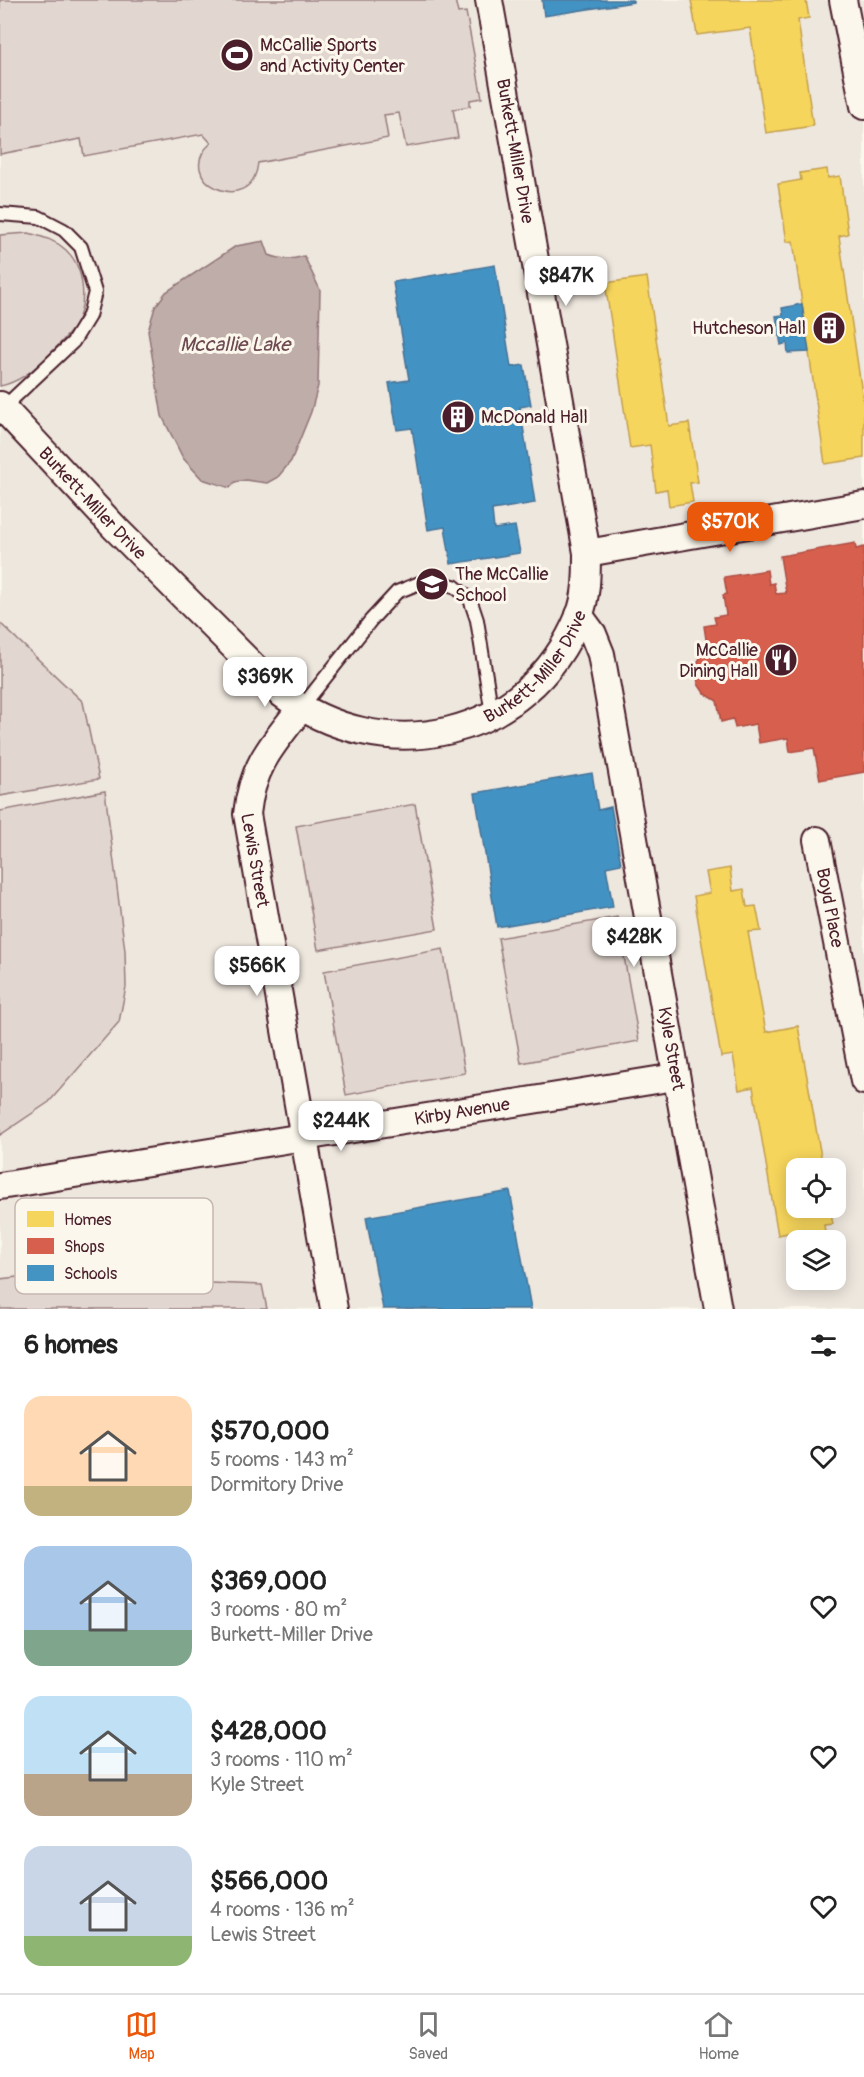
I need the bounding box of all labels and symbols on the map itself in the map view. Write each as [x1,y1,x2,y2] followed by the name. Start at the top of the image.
[260,34,405,78] place label: McCallie Sports and Activity Center
[219,37,255,73] sports icon: McCallie Sports and Activity Center
[491,77,539,225] street label: Burkett-Miller Drive
[524,256,608,307] pin: $847K
[811,310,847,346] building icon: Hutcheson Hall
[692,317,806,340] place label: Hutcheson Hall
[180,332,292,357] water label: Mccallie Lake
[440,399,476,435] building icon: McDonald Hall
[481,406,588,429] place label: McDonald Hall
[34,442,152,565] street label: Burkett-Miller Drive
[688,502,772,553] pin: $570K
[455,563,549,607] place label: The McCallie School
[414,566,450,602] school or university icon: The McCallie School
[480,607,592,728] street label: Burkett-Miller Drive
[679,639,758,683] place label: McCallie Dining Hall
[763,642,799,678] restaurant icon: McCallie Dining Hall
[223,657,307,708] pin: $369K
[236,811,275,910] street label: Lewis Street
[811,866,849,950] street label: Boyd Place
[592,917,676,968] pin: $428K
[215,946,299,997] pin: $566K
[653,1005,690,1093] street label: Kyle Street
[413,1092,512,1130] street label: Kirby Avenue
[299,1101,383,1152] pin: $244K
[15,1198,213,1294] legend
[64,1210,112,1230] text: Homes
[64,1237,104,1257] text: Shops
[64,1264,117,1284] text: Schools

